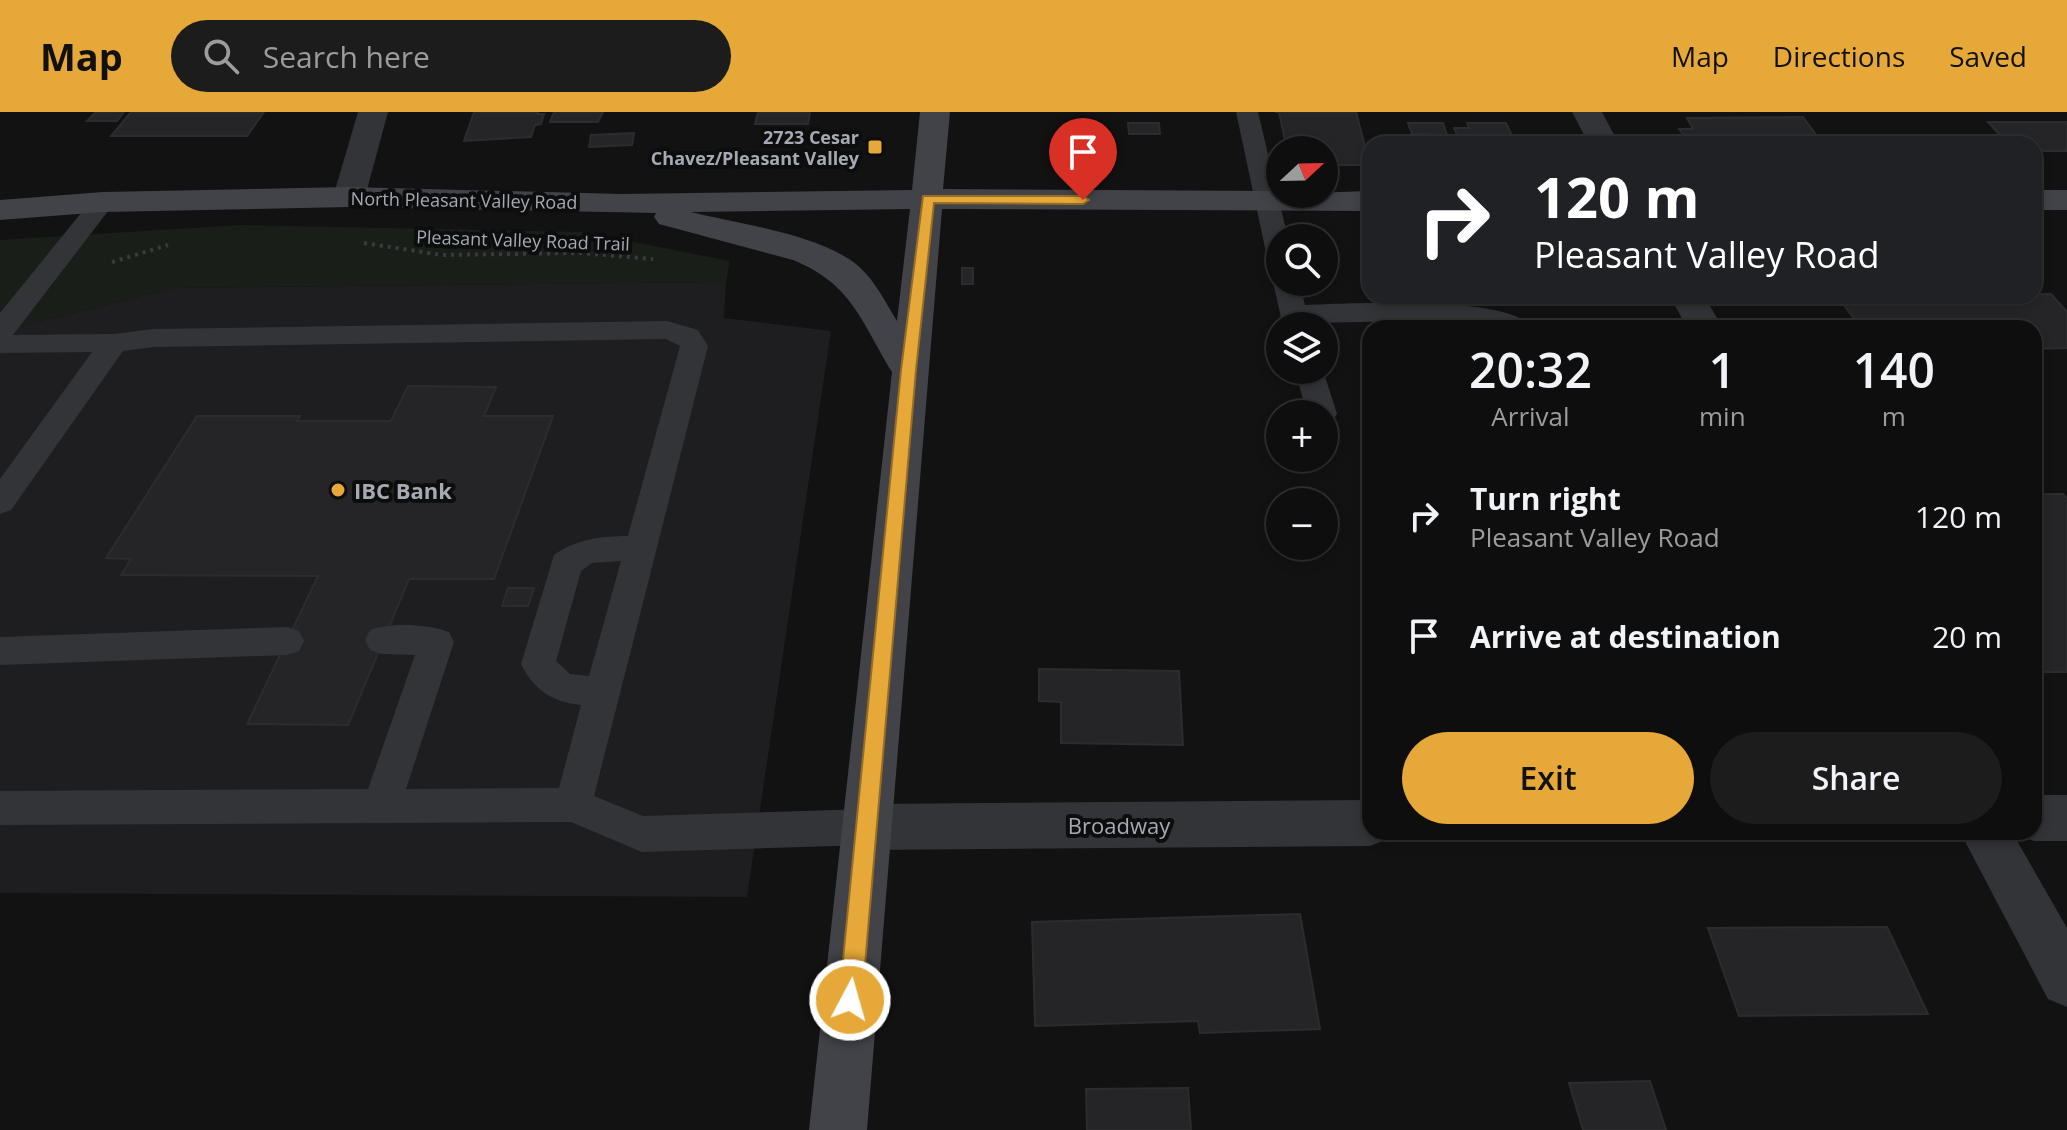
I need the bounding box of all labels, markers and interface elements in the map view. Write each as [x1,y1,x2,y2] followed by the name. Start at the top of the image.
[171,20,731,92] search box
[40,30,123,82] text: Map
[199,34,243,78] icon: search
[263,36,430,77] text: Search here
[1671,37,1729,75] text: Map
[1773,37,1905,75] text: Directions
[1949,37,2027,75] text: Saved
[1049,118,1117,200] pin
[651,125,860,170] place label: 2723 Cesar Chavez/Pleasant Valley
[1061,130,1105,174] icon: arrive
[1266,136,1338,208] north arrow
[1266,136,1338,560] map controls
[866,138,884,156] marker: 2723 Cesar Chavez/Pleasant Valley
[1534,158,1700,234] text: 120 m
[1402,168,1506,272] icon: right
[350,186,578,214] street label: North Pleasant Valley Road
[416,224,630,256] street label: Pleasant Valley Road Trail
[1266,224,1338,296] button: search
[1534,230,1880,279] text: Pleasant Valley Road
[1266,312,1338,384] button: layers
[1469,337,1592,402] text: 20:32
[1709,337,1736,402] text: 1
[1853,337,1935,402] text: 140
[1491,398,1570,434] text: Arrival
[1699,398,1746,434] text: min
[1882,398,1906,434] text: m
[1266,400,1338,472] button: +
[354,475,452,505] place label: IBC Bank
[1470,478,1621,519] text: Turn right
[329,481,347,499] marker: IBC Bank
[1266,488,1338,560] button: −
[1402,494,1446,538] icon: right
[1915,496,2002,537] text: 120 m
[1470,519,1720,555] text: Pleasant Valley Road
[1402,614,1446,658] icon: arrive
[1470,616,1781,657] text: Arrive at destination
[1932,616,2002,657] text: 20 m
[1402,732,1694,824] button: Exit
[1710,732,2002,824] button: Share
[1068,810,1171,840] street label: Broadway
[808,958,892,1042] position arrow

